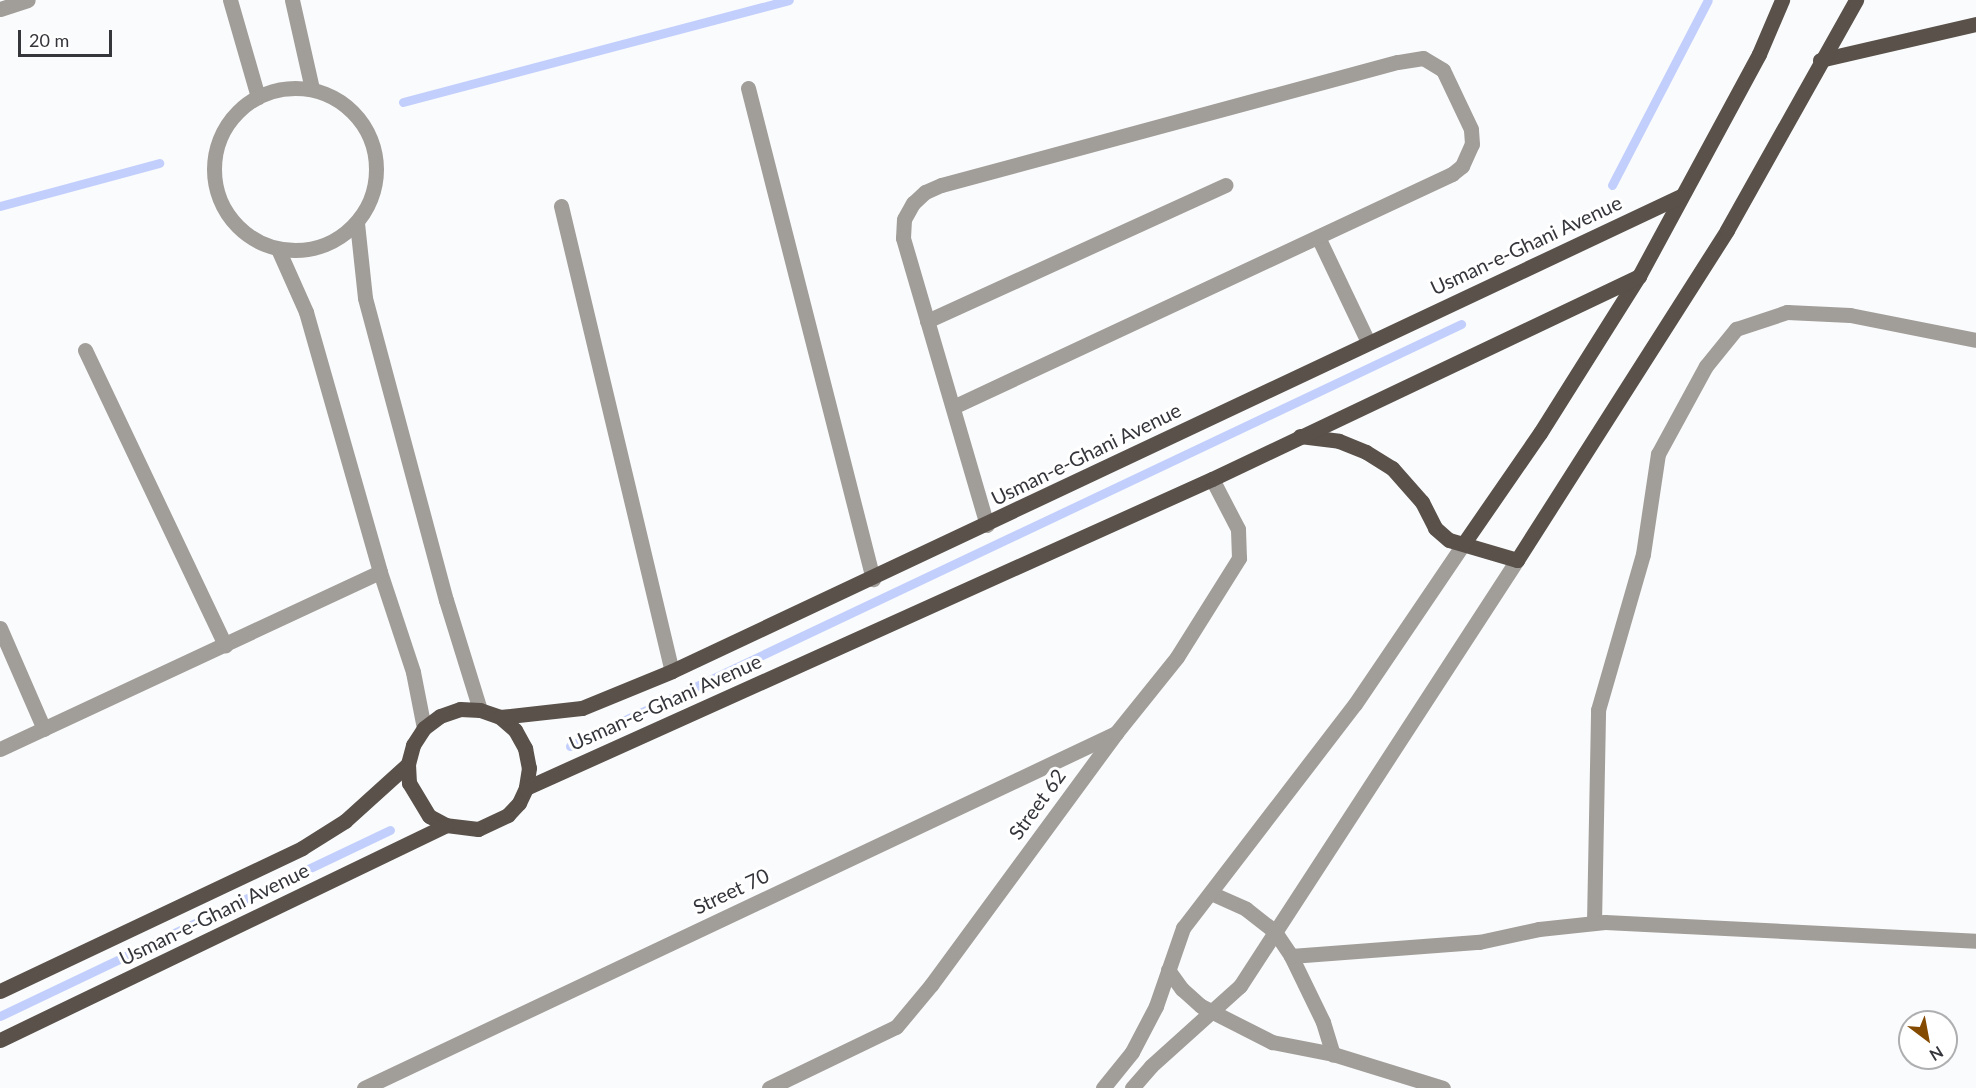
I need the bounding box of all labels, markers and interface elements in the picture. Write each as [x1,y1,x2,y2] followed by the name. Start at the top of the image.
[21,18,116,56] scale bar
[29,29,69,51] text: 20 m
[1426,190,1626,300] street label: Usman-e-Ghani Avenue
[987,397,1185,511] street label: Usman-e-Ghani Avenue
[565,649,765,755] street label: Usman-e-Ghani Avenue
[1003,764,1071,844] street label: Street 62
[115,857,313,971] street label: Usman-e-Ghani Avenue
[689,863,773,919] street label: Street 70
[1898,1010,1958,1070] north arrow
[1926,1043,1947,1065] text: N

